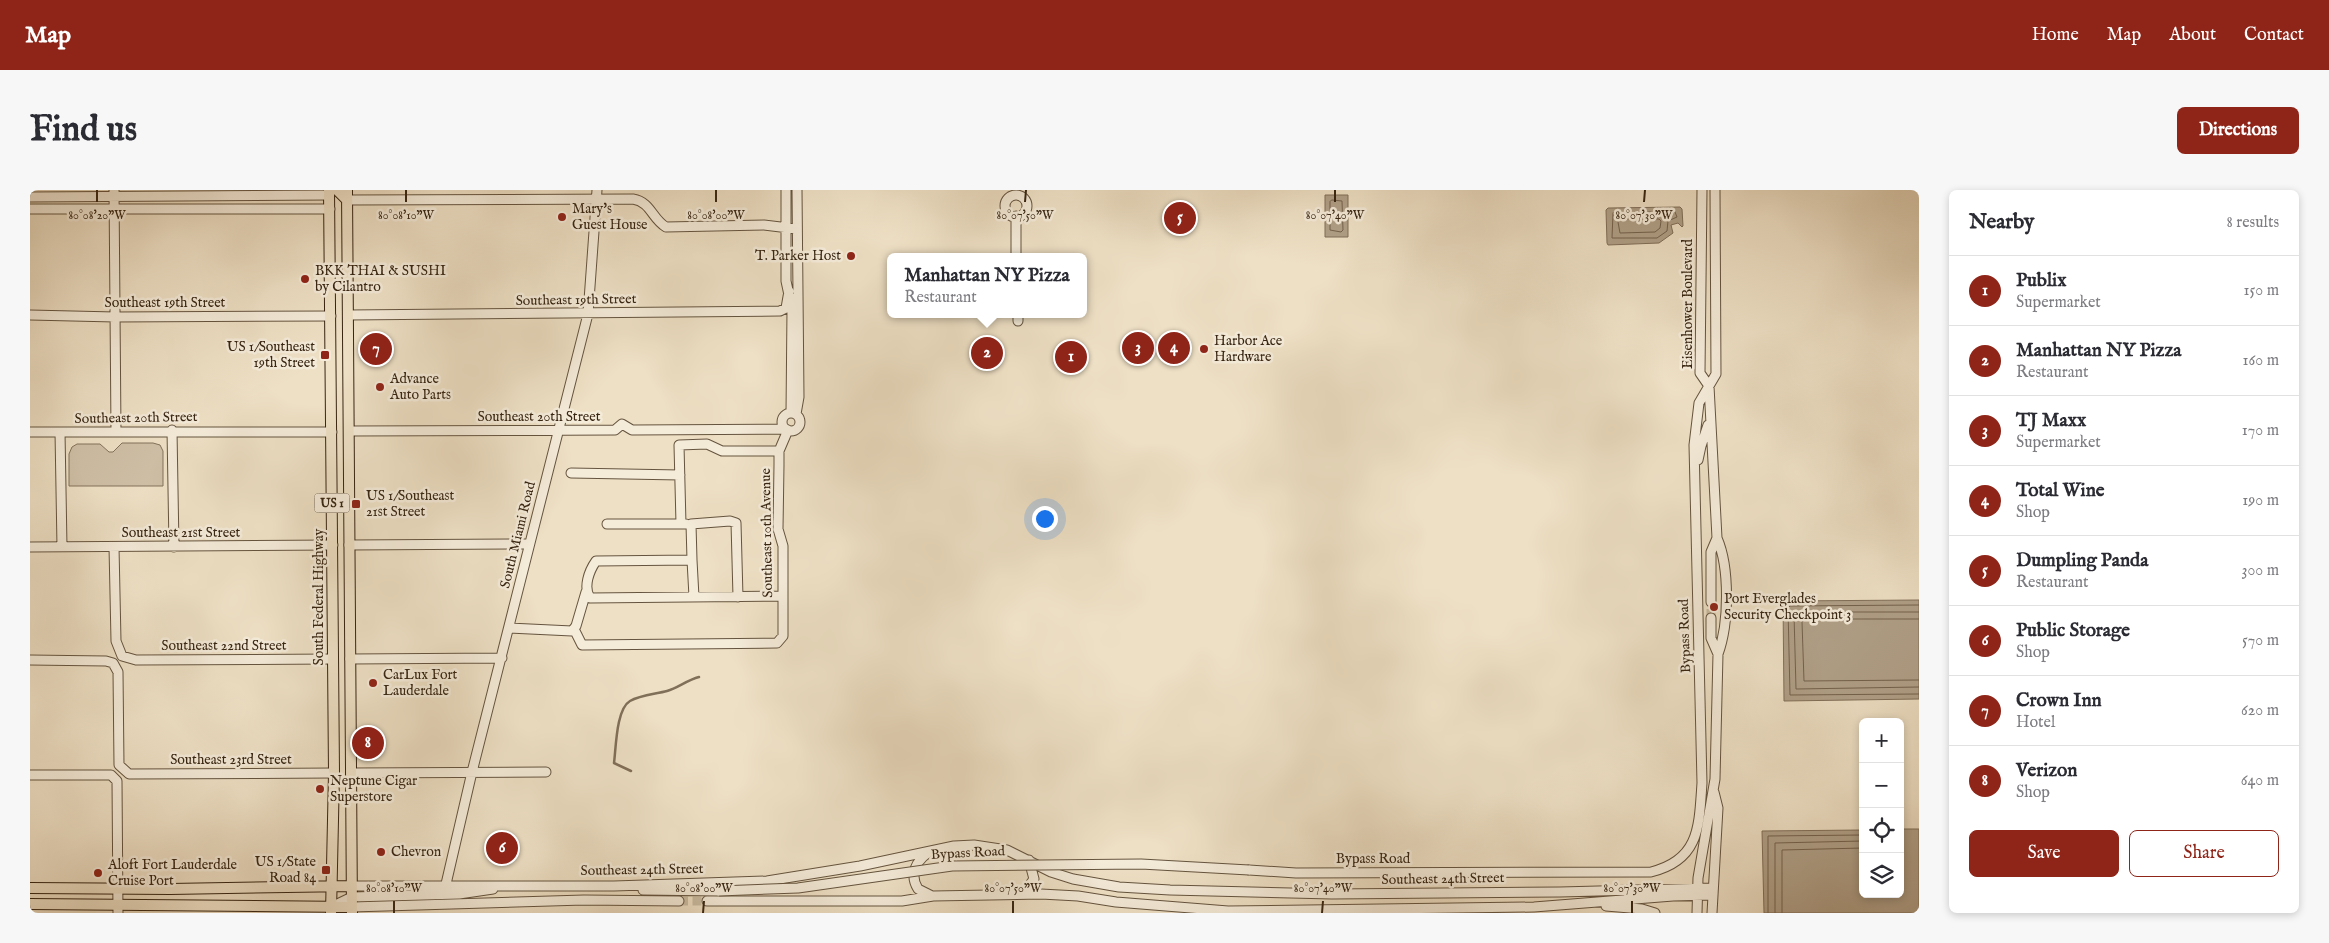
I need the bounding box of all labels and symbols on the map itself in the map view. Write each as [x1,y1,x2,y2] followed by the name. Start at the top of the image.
[1164,199,1196,237] pin: 5
[572,200,648,234] place label: Mary's Guest House
[68,208,126,223] text: 80°08'20"W
[378,208,435,223] text: 80°08'10"W
[687,208,745,223] text: 80°08'00"W
[997,208,1054,223] text: 80°07'50"W
[1306,208,1365,223] text: 80°07'40"W
[1616,208,1673,223] text: 80°07'30"W
[556,211,568,223] marker: Mary's Guest House
[1679,239,1697,369] street label: Eisenhower Boulevard
[755,247,841,265] place label: T. Parker Host
[845,250,857,262] marker: T. Parker Host
[315,262,446,296] place label: BKK THAI & SUSHI by Cilantro
[299,273,311,285] marker: BKK THAI & SUSHI by Cilantro
[515,290,637,310] street label: Southeast 19th Street
[105,294,226,312] street label: Southeast 19th Street
[1122,329,1154,367] pin: 3
[1158,329,1190,367] pin: 4
[360,330,392,368] pin: 7
[1214,332,1283,366] place label: Harbor Ace Hardware
[971,334,1003,372] pin: 2
[227,338,315,372] place label: US 1/Southeast 19th Street
[1055,338,1087,376] pin: 1
[1198,343,1210,355] marker: Harbor Ace Hardware
[319,349,331,361] marker: US 1/Southeast 19th Street
[389,370,451,404] place label: Advance Auto Parts
[374,381,386,393] marker: Advance Auto Parts
[74,408,198,428] street label: Southeast 20th Street
[478,408,601,426] street label: Southeast 20th Street
[757,468,777,598] street label: Southeast 10th Avenue
[496,479,540,590] street label: South Miami Road
[366,487,455,521] place label: US 1/Southeast 21st Street
[314,494,350,512] road number: US 1
[350,498,362,510] marker: US 1/Southeast 21st Street
[1032,506,1058,532] your location
[122,524,241,542] street label: Southeast 21st Street
[310,528,328,666] street label: South Federal Highway
[1724,590,1851,624] place label: Port Everglades Security Checkpoint 3
[1675,598,1695,673] street label: Bypass Road
[1708,601,1720,613] marker: Port Everglades Security Checkpoint 3
[161,637,287,655] street label: Southeast 22nd Street
[383,666,458,700] place label: CarLux Fort Lauderdale
[367,677,379,689] marker: CarLux Fort Lauderdale
[352,724,384,762] pin: 8
[170,751,292,769] street label: Southeast 23rd Street
[330,772,417,806] place label: Neptune Cigar Superstore
[314,783,326,795] marker: Neptune Cigar Superstore
[486,829,518,867] pin: 6
[930,842,1006,864] street label: Bypass Road
[391,843,442,861] place label: Chevron
[375,846,387,858] marker: Chevron
[1336,850,1411,868] street label: Bypass Road
[255,853,317,887] place label: US 1/State Road 84
[107,856,238,890] place label: Aloft Fort Lauderdale Cruise Port
[580,860,704,880] street label: Southeast 24th Street
[320,864,332,876] marker: US 1/State Road 84
[92,867,104,879] marker: Aloft Fort Lauderdale Cruise Port
[1381,869,1505,889] street label: Southeast 24th Street
[366,881,423,896] text: 80°08'10"W
[675,881,733,896] text: 80°08'00"W
[985,881,1042,896] text: 80°07'50"W
[1294,881,1353,896] text: 80°07'40"W
[1604,881,1661,896] text: 80°07'30"W

